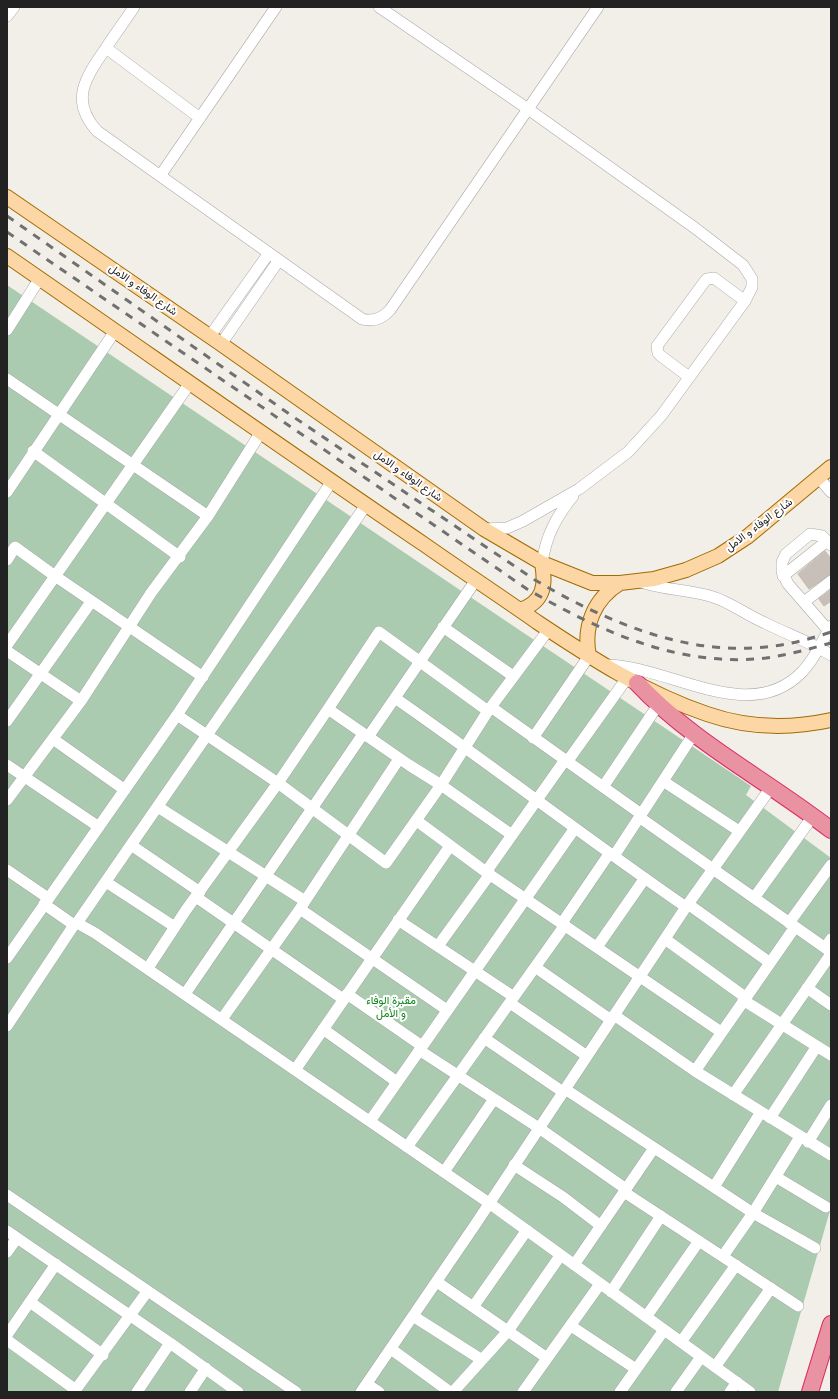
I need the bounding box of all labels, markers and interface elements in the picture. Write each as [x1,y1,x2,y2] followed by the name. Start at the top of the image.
[106,261,180,319] street label: شارع الوفاء و الامل
[371,447,445,505] street label: شارع الوفاء و الامل
[723,495,795,555] street label: شارع الوفاء و الامل
[366,994,416,1020] park label: مقبرة الوفاء و الأمل

